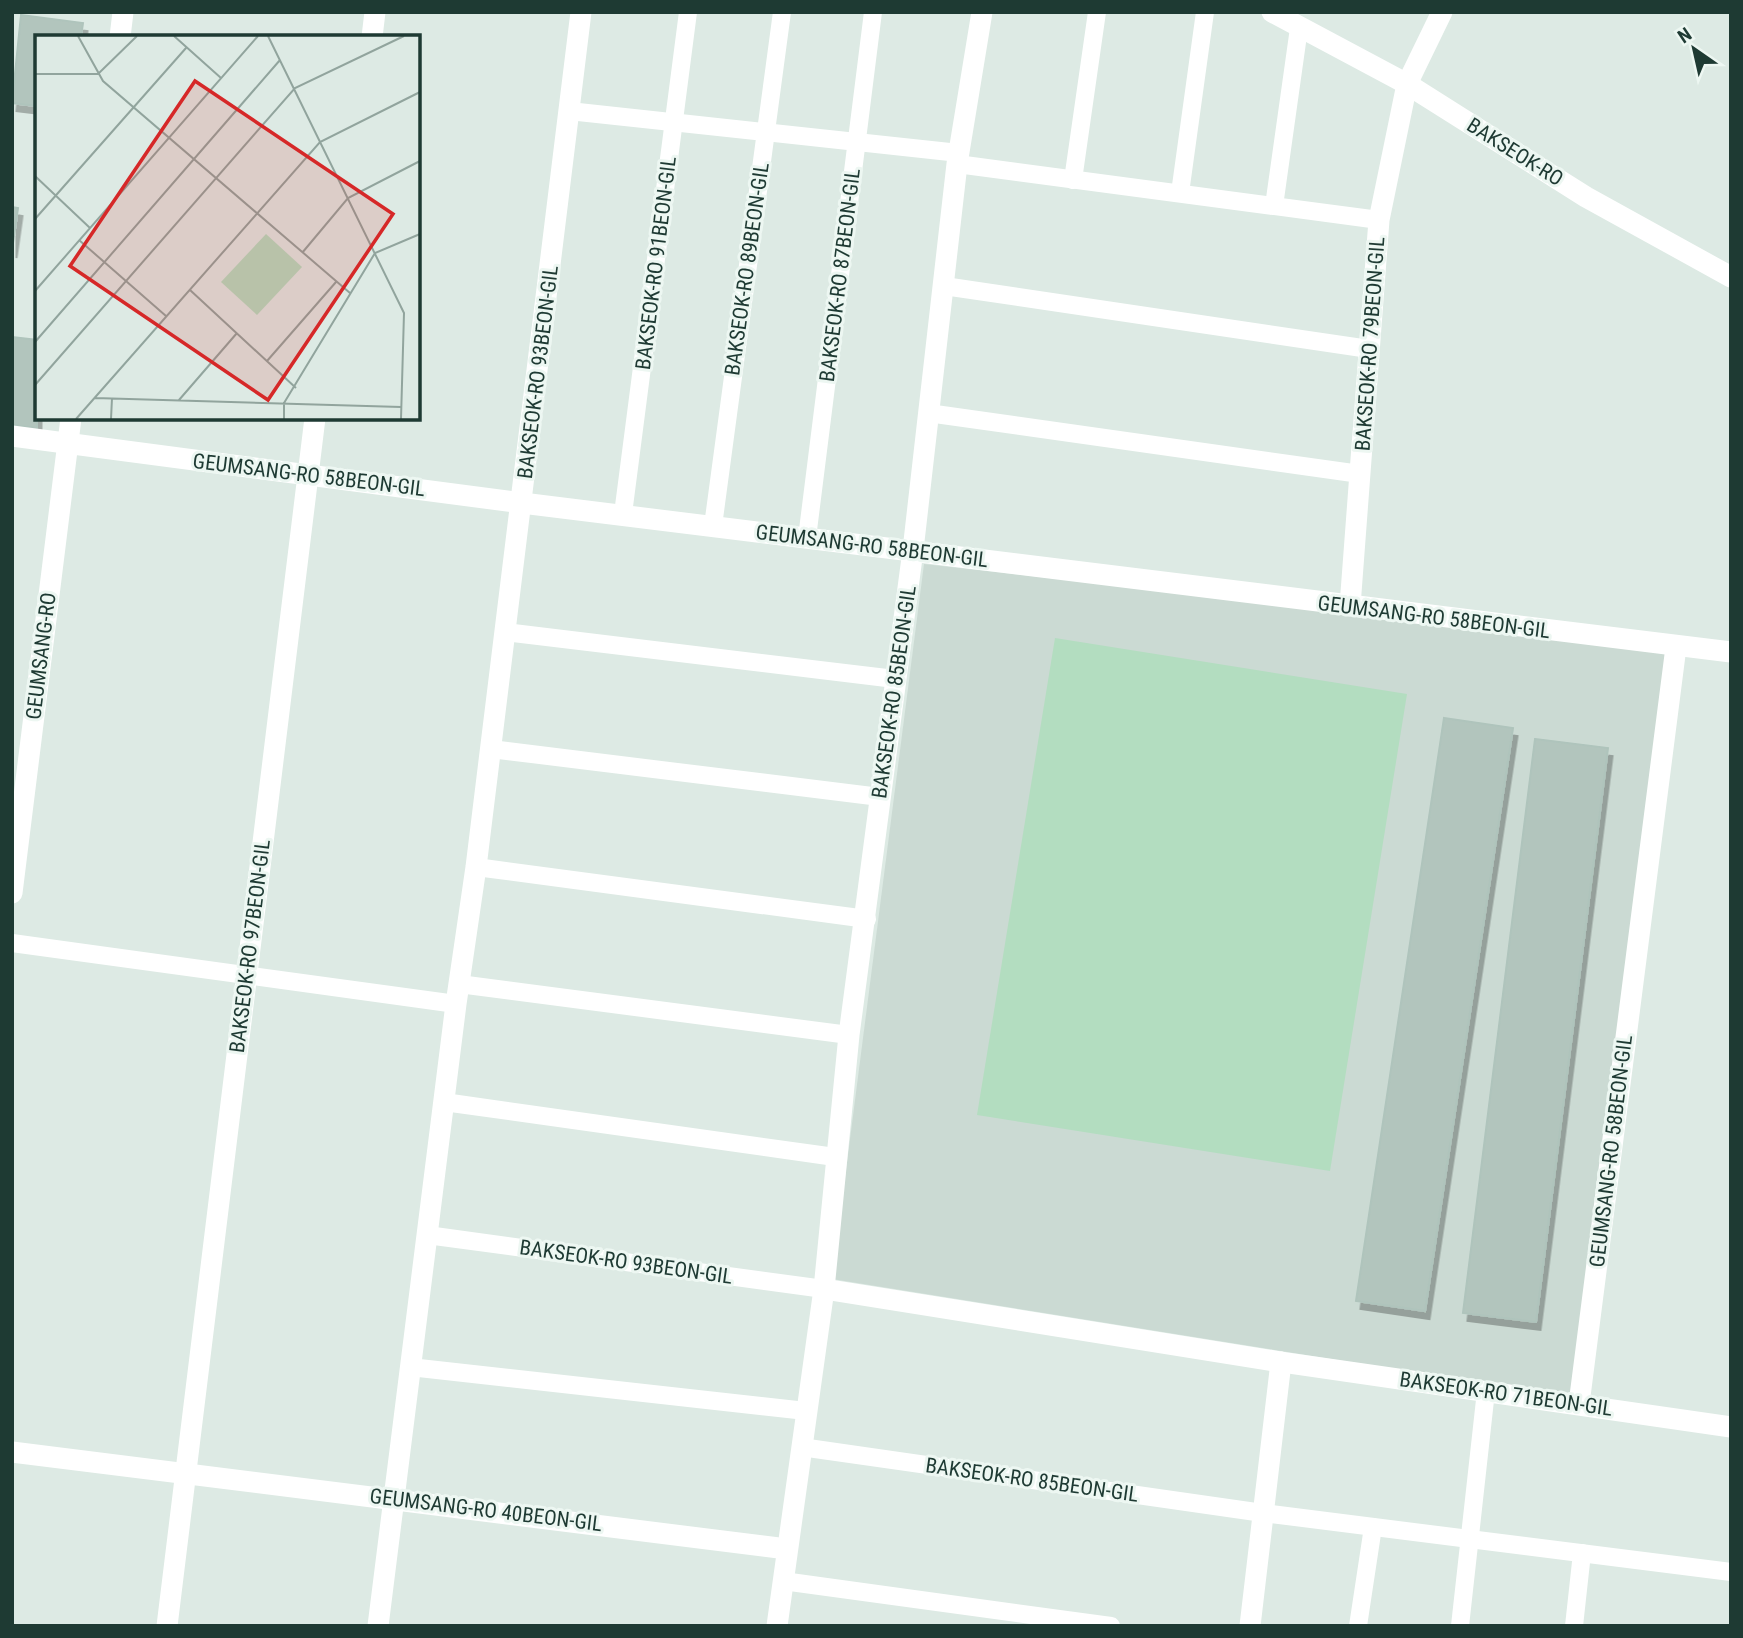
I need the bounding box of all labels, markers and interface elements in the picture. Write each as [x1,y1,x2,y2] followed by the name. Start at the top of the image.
[1659,14,1729,84] north arrow
[1674,23,1696,48] text: N
[35,35,420,420] inset map
[1463,113,1567,191] street label: BAKSEOK-RO
[631,155,681,371] street label: BAKSEOK-RO 91BEON-GIL
[720,161,774,377] street label: BAKSEOK-RO 89BEON-GIL
[815,167,865,383] street label: BAKSEOK-RO 87BEON-GIL
[1351,236,1389,452] street label: BAKSEOK-RO 79BEON-GIL
[513,264,563,480] street label: BAKSEOK-RO 93BEON-GIL
[191,449,427,501] street label: GEUMSANG-RO 58BEON-GIL
[754,520,990,572] street label: GEUMSANG-RO 58BEON-GIL
[867,584,921,800] street label: BAKSEOK-RO 85BEON-GIL
[21,591,61,721] street label: GEUMSANG-RO
[1316,591,1552,643] street label: GEUMSANG-RO 58BEON-GIL
[225,838,275,1054] street label: BAKSEOK-RO 97BEON-GIL
[1585,1033,1637,1269] street label: GEUMSANG-RO 58BEON-GIL
[518,1235,734,1289] street label: BAKSEOK-RO 93BEON-GIL
[1398,1367,1614,1421] street label: BAKSEOK-RO 71BEON-GIL
[924,1453,1140,1507] street label: BAKSEOK-RO 85BEON-GIL
[368,1484,604,1536] street label: GEUMSANG-RO 40BEON-GIL

